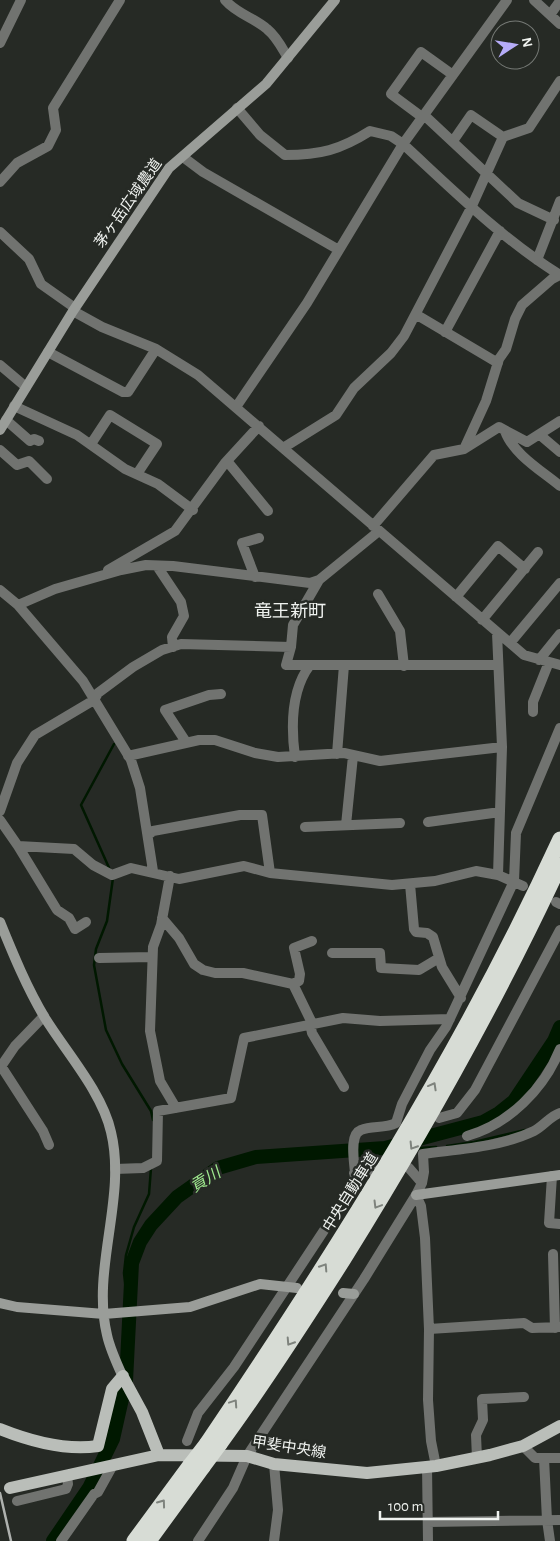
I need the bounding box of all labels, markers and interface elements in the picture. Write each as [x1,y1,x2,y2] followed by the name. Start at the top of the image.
[490,20,540,70] north arrow
[519,36,535,49] text: N
[91,155,165,251] street label: 茅ヶ岳広域農道
[254,602,326,621] district label: 竜王新町
[426,1083,436,1092] one-way arrow
[410,1140,420,1149] one-way arrow
[319,1150,381,1234] street label: 中央自動車道
[188,1164,225,1195] water label: 貢川
[374,1199,384,1208] one-way arrow
[318,1264,327,1273] one-way arrow
[287,1336,296,1345] one-way arrow
[228,1399,237,1408] one-way arrow
[251,1433,327,1461] street label: 甲斐中央線
[380,1488,498,1520] scale bar
[156,1499,165,1509] one-way arrow
[388,1499,423,1514] text: 100 m

